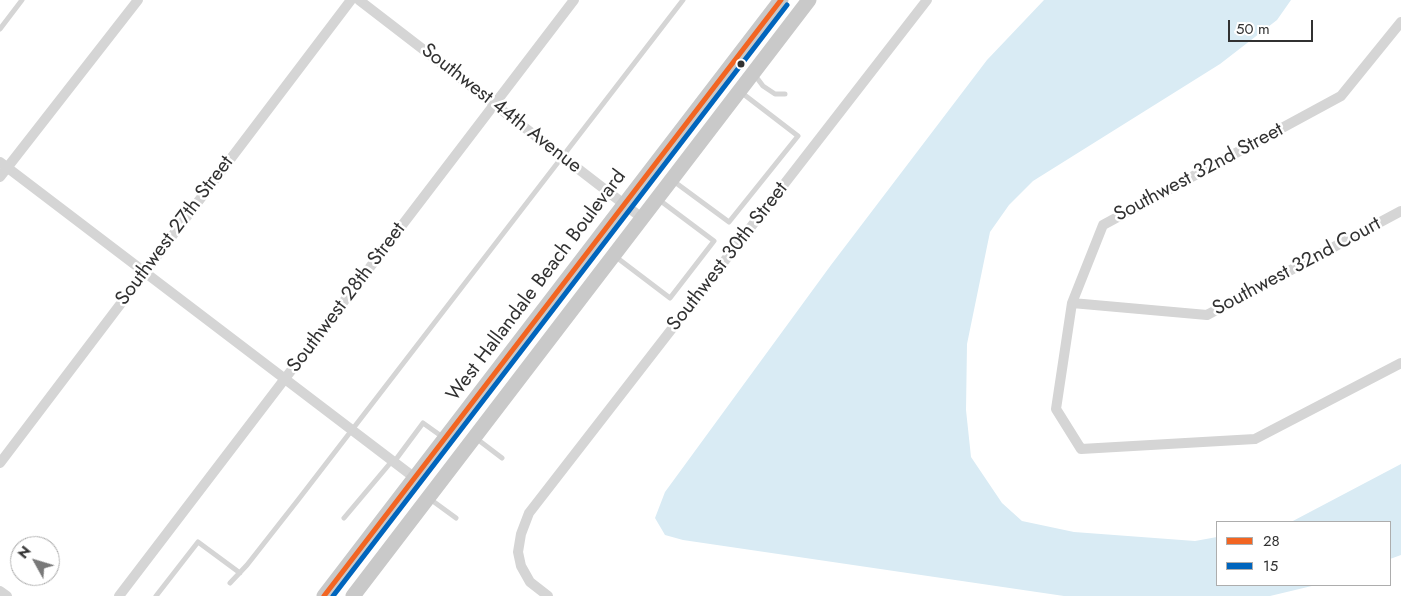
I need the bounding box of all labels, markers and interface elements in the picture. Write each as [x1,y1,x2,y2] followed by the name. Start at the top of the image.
[1231,10,1316,42] scale bar
[1236,18,1270,40] text: 50 m
[416,39,586,179] street label: Southwest 44th Avenue
[736,59,746,69] unlabelled marker
[1110,118,1288,228] street label: Southwest 32nd Street
[111,152,239,310] street label: Southwest 27th Street
[442,166,632,406] street label: West Hallandale Beach Boulevard
[663,178,793,336] street label: Southwest 30th Street
[1209,213,1385,321] street label: Southwest 32nd Court
[283,218,411,378] street label: Southwest 28th Street
[1216,521,1391,586] legend
[1263,530,1280,552] text: 28
[10,536,60,586] north arrow
[13,542,35,563] text: N
[1263,555,1278,577] text: 15

